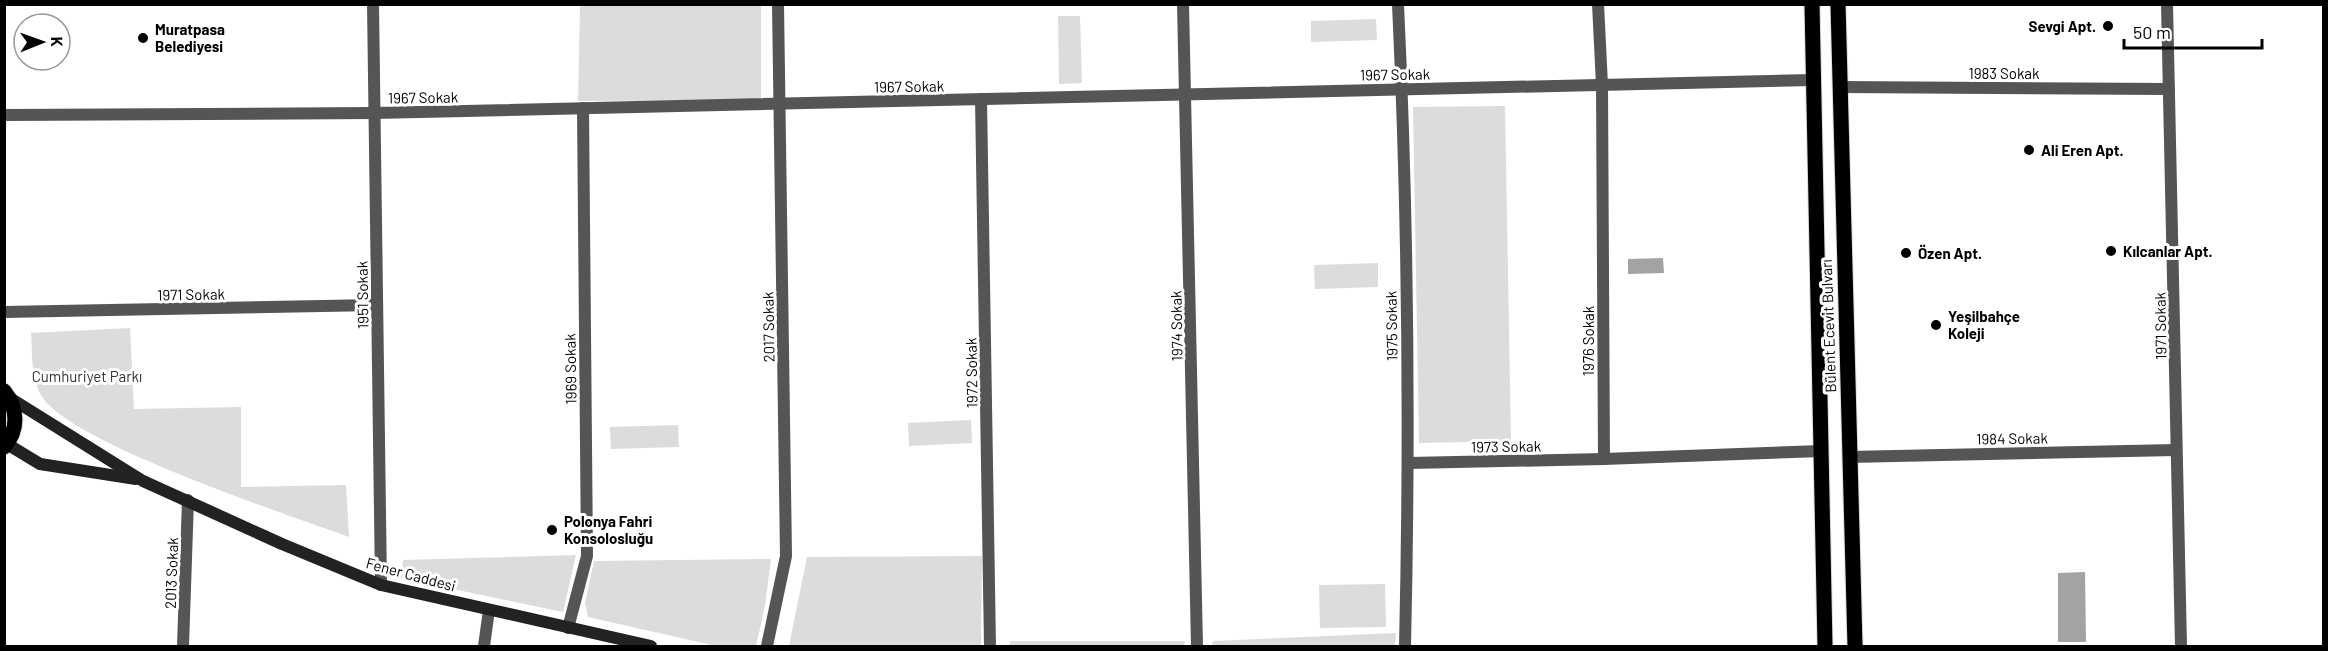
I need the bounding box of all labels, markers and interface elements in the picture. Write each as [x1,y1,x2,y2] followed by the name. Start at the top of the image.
[12,12,72,72] north arrow
[2124,12,2262,50] scale bar
[2028,17,2096,35] place label: Sevgi Apt.
[2101,19,2115,33] marker: Sevgi Apt.
[155,20,225,55] place label: Muratpasa Belediyesi
[2133,21,2171,43] text: 50 m
[136,31,150,45] marker: Muratpasa Belediyesi
[48,37,67,47] text: K
[1360,64,1431,84] street label: 1967 Sokak
[1968,64,2040,82] street label: 1983 Sokak
[874,76,945,96] street label: 1967 Sokak
[388,87,459,107] street label: 1967 Sokak
[2041,141,2124,159] place label: Ali Eren Apt.
[2022,143,2036,157] marker: Ali Eren Apt.
[2123,242,2212,260] place label: Kılcanlar Apt.
[1918,244,1982,262] place label: Özen Apt.
[2104,244,2118,258] marker: Kılcanlar Apt.
[1899,246,1913,260] marker: Özen Apt.
[1817,259,1839,393] street label: Bülent Ecevit Bulvarı
[352,260,372,329] street label: 1951 Sokak
[157,284,226,304] street label: 1971 Sokak
[1166,290,1186,362] street label: 1974 Sokak
[1381,290,1401,361] street label: 1975 Sokak
[758,291,778,363] street label: 2017 Sokak
[2150,291,2170,360] street label: 1971 Sokak
[1579,305,1597,376] street label: 1976 Sokak
[1948,307,2020,342] place label: Yeşilbahçe Koleji
[1929,318,1943,332] marker: Yeşilbahçe Koleji
[560,333,580,405] street label: 1969 Sokak
[961,337,981,409] street label: 1972 Sokak
[32,367,142,385] park label: Cumhuriyet Parkı
[1976,428,2048,448] street label: 1984 Sokak
[1471,436,1542,456] street label: 1973 Sokak
[564,512,653,547] place label: Polonya Fahri Konsolosluğu
[545,523,559,537] marker: Polonya Fahri Konsolosluğu
[161,536,181,609] street label: 2013 Sokak
[364,553,458,595] street label: Fener Caddesi

